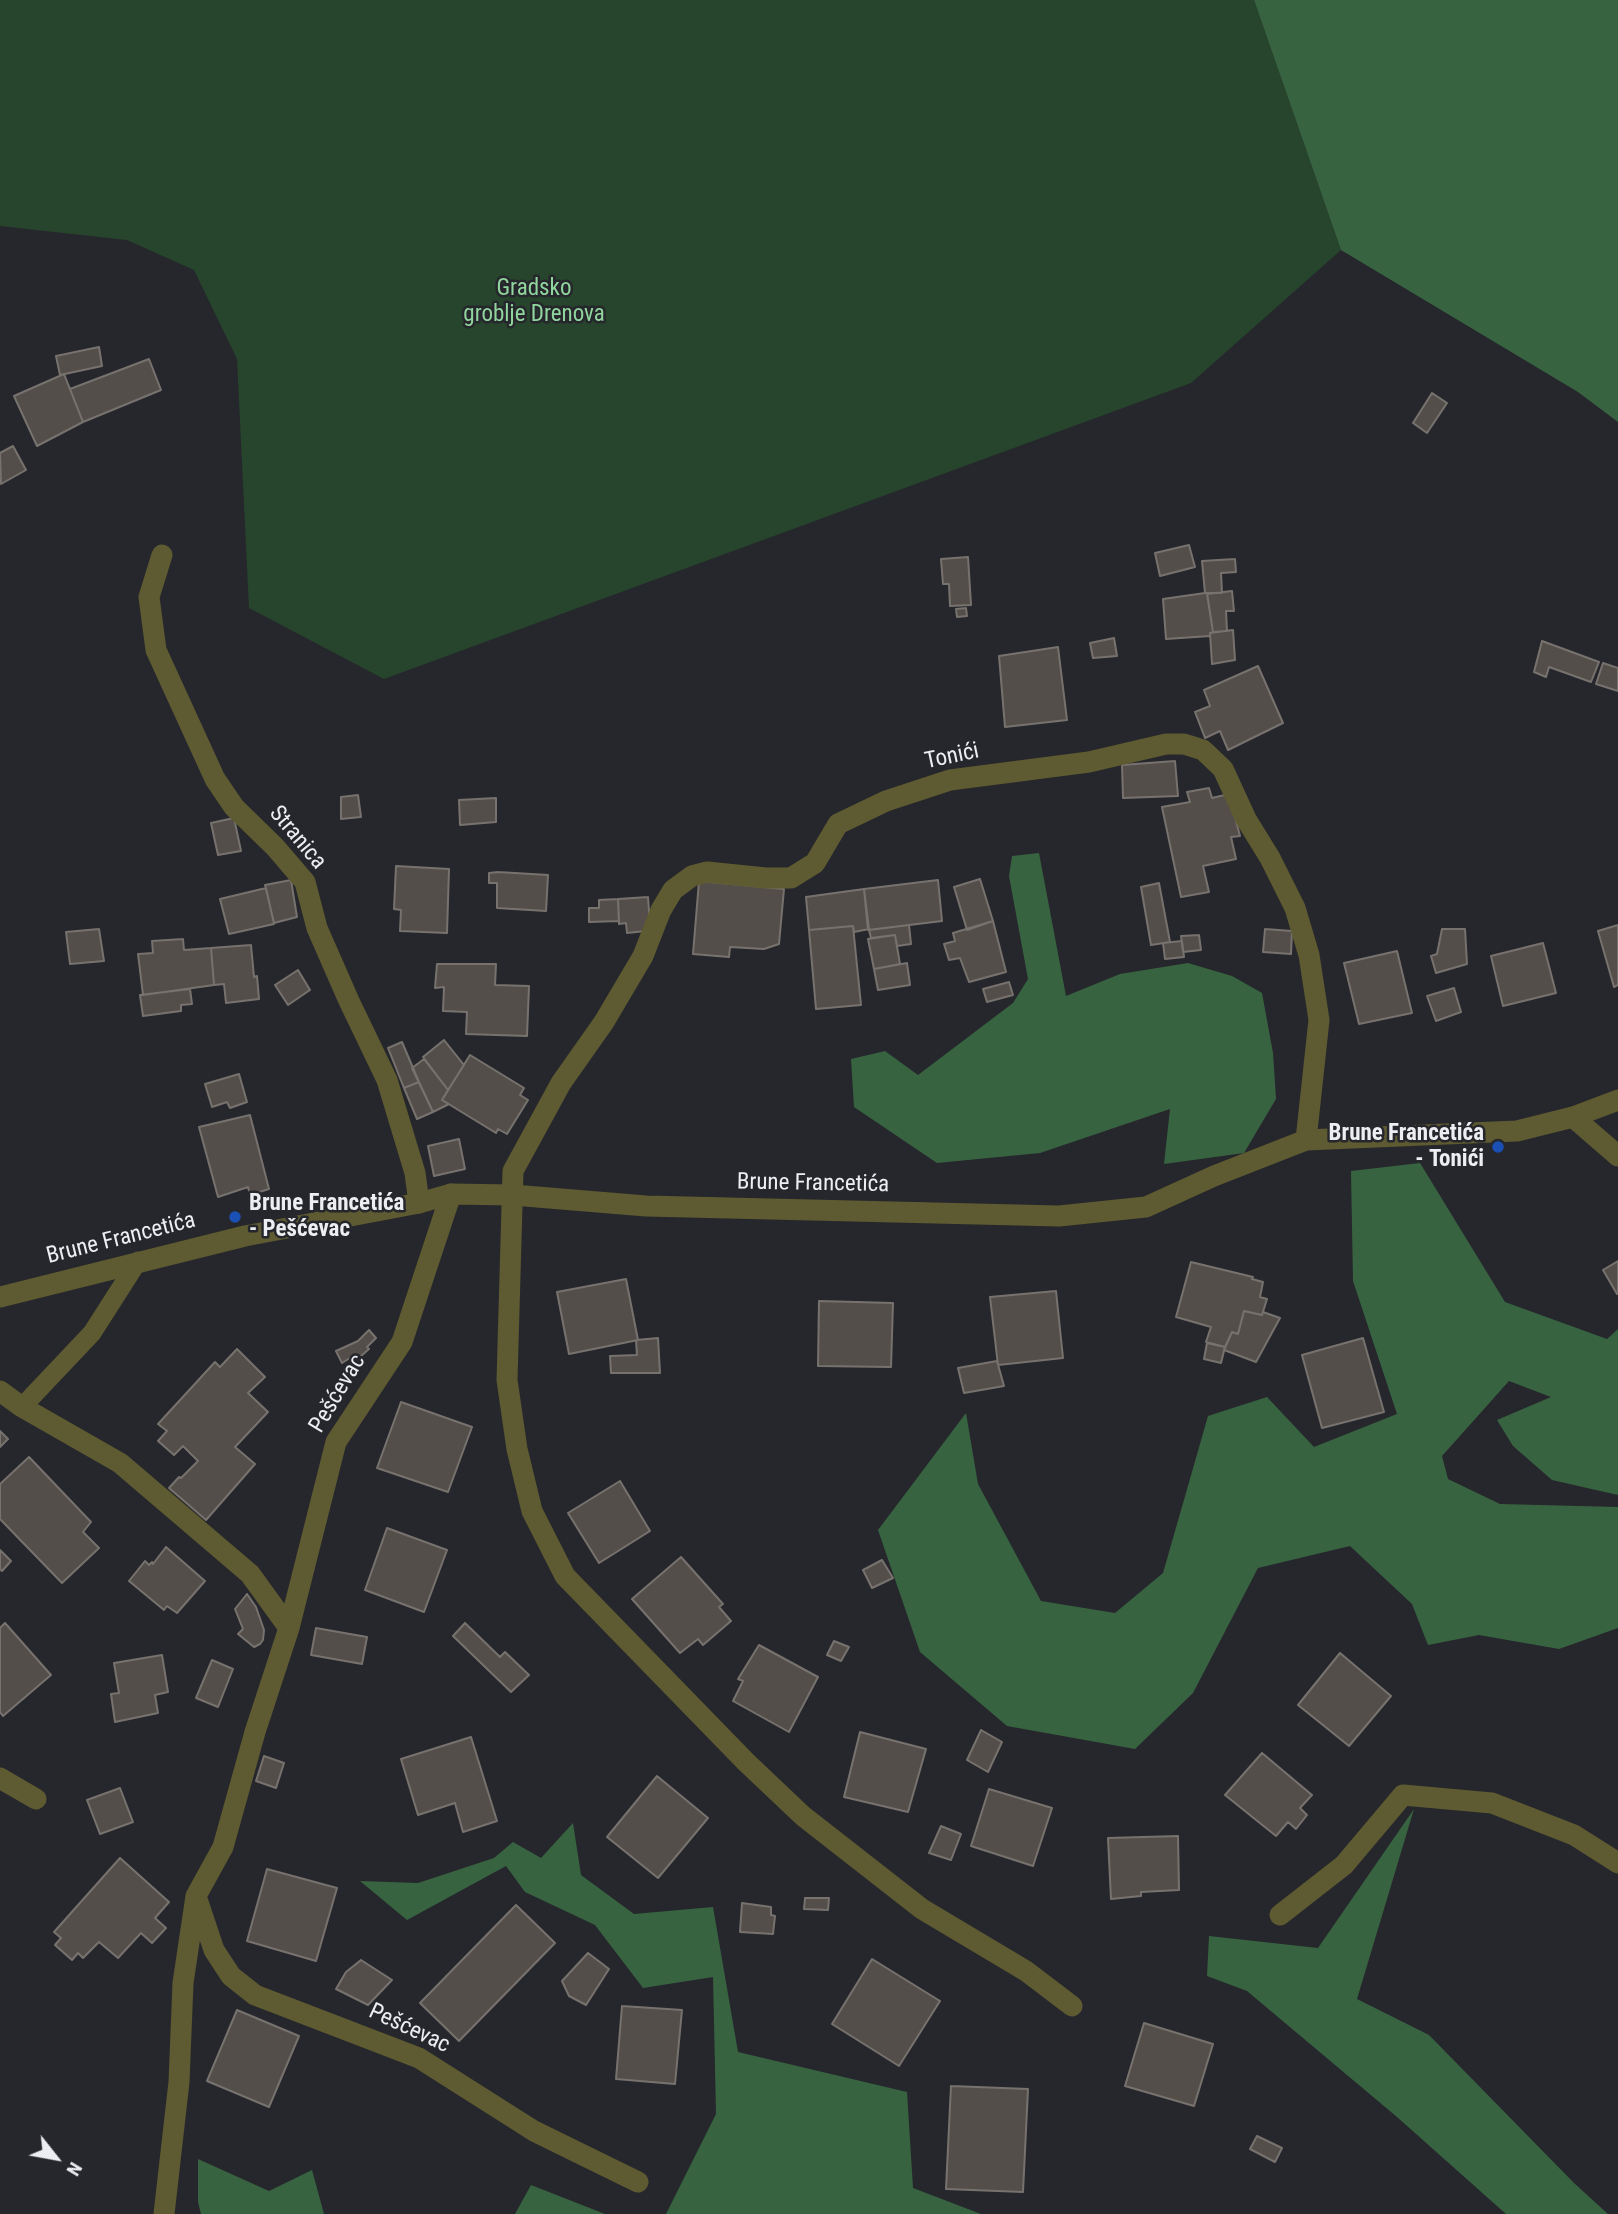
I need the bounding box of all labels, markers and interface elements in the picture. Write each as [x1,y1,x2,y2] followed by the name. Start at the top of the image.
[463,275,605,329] park label: Gradsko groblje Drenova
[922,738,982,776] street label: Tonići
[263,801,331,875] street label: Stranica
[1329,1120,1484,1174] place label: Brune Francetića - Tonići
[1490,1139,1506,1155] marker: Brune Francetića - Tonići
[737,1169,889,1199] street label: Brune Francetića
[249,1190,404,1244] place label: Brune Francetića - Pešćevac
[44,1207,198,1271] street label: Brune Francetića
[227,1209,243,1225] marker: Brune Francetića - Pešćevac
[304,1350,372,1438] street label: Pešćevac
[364,1998,454,2060] street label: Pešćevac
[21,2123,91,2193] north arrow
[62,2158,87,2180] text: N

